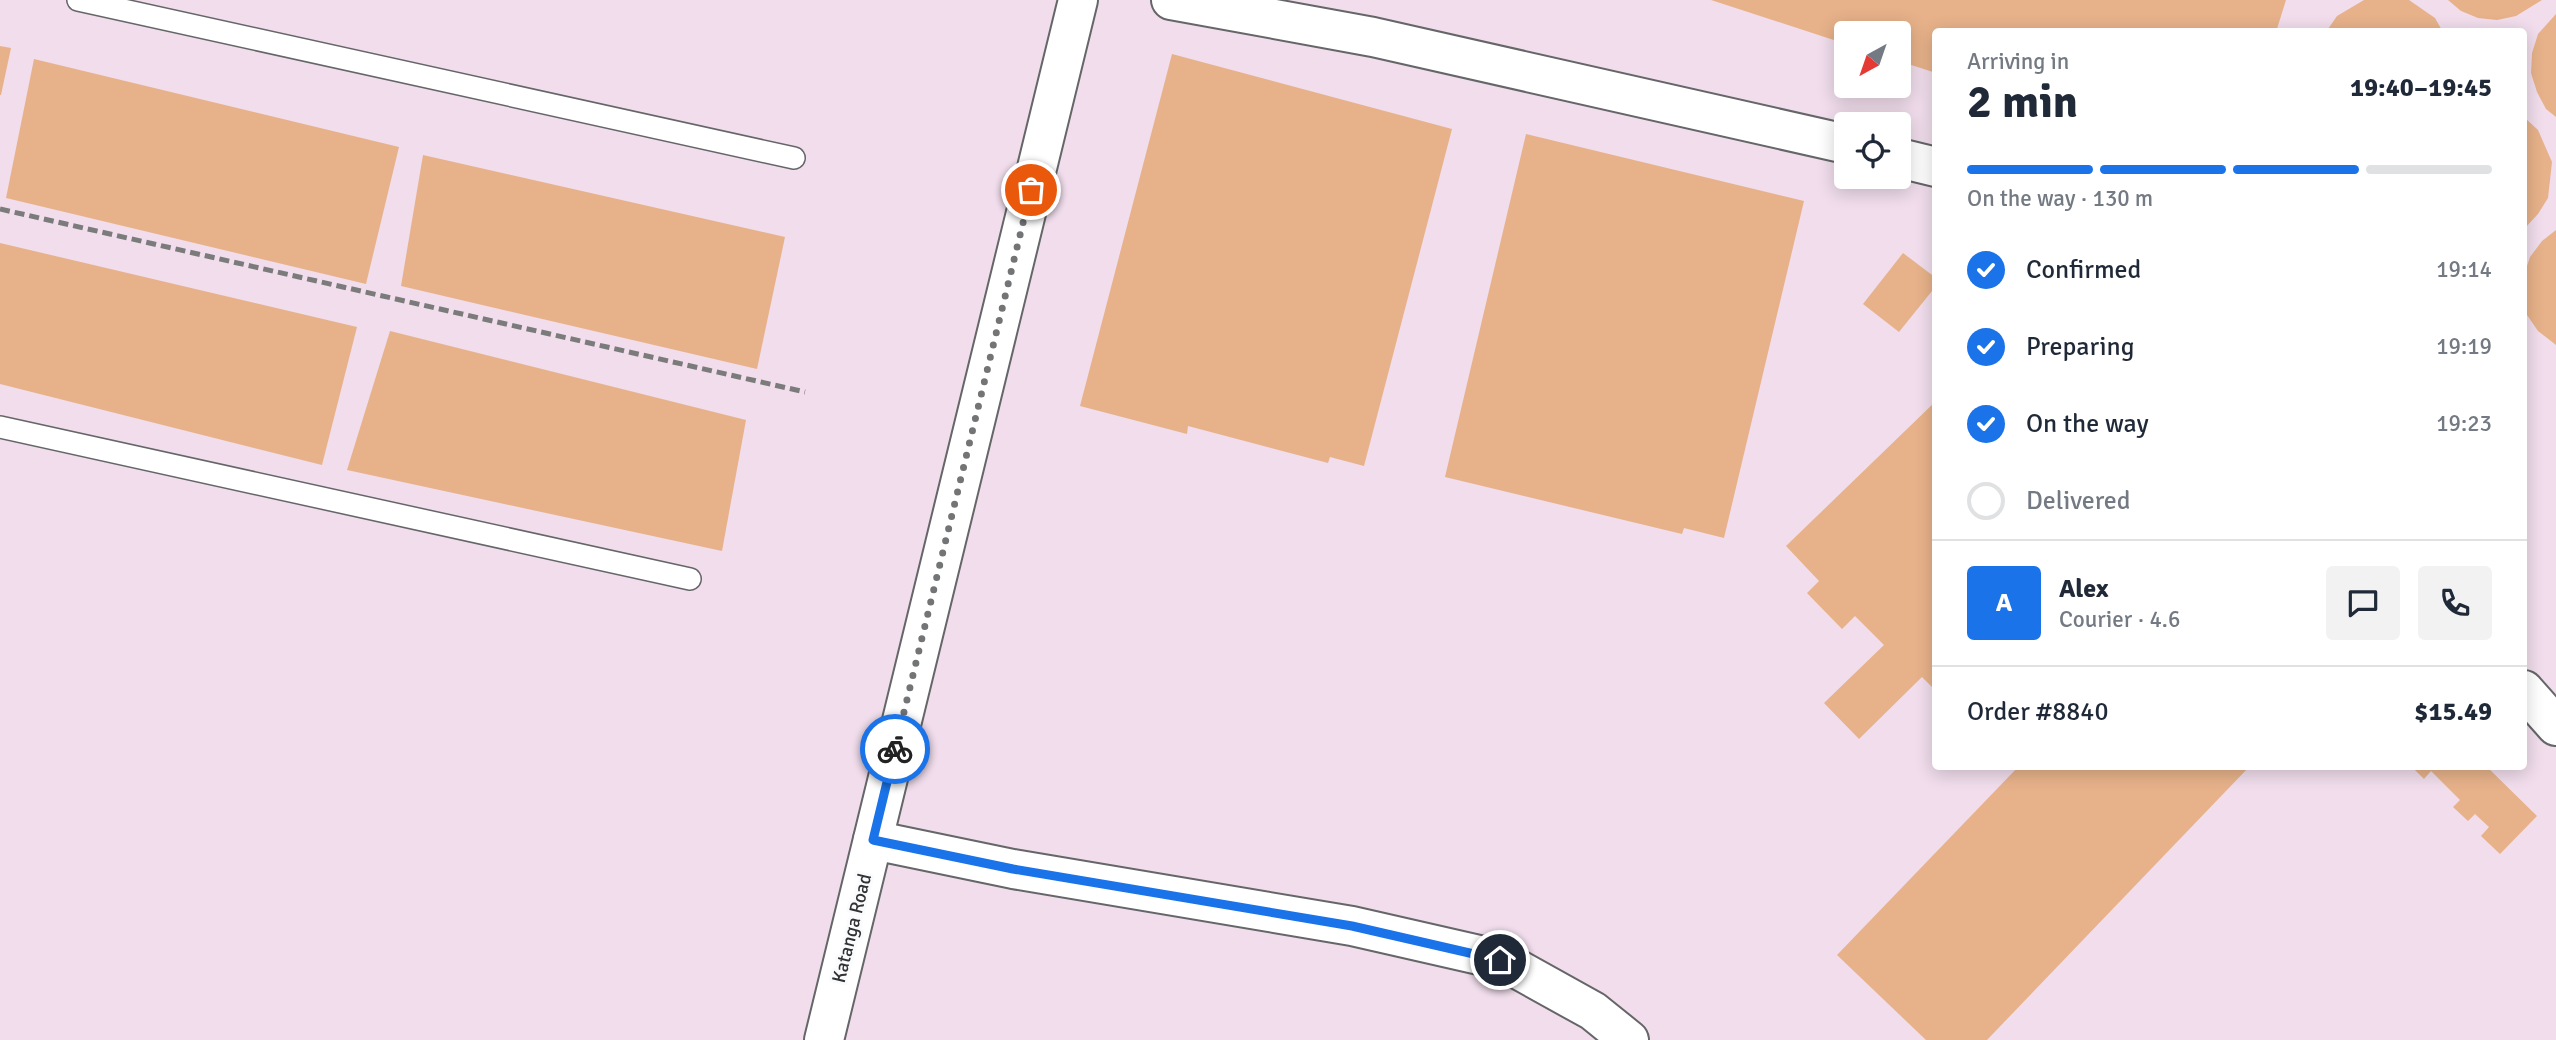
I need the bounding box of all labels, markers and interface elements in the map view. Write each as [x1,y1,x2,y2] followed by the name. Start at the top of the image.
[1834,21,1911,98] north arrow
[1834,21,1911,189] map controls
[1967,47,2069,76] text: Arriving in
[2350,72,2492,104] text: 19:40–19:45
[1967,74,2078,130] text: 2 min
[1834,112,1911,189] button: locate
[1001,160,1061,220] pin
[1012,171,1050,209] icon: bag
[1967,184,2153,213] text: On the way · 130 m
[1967,251,2005,289] icon: check
[2026,254,2141,286] text: Confirmed
[2436,255,2492,284] text: 19:14
[1967,328,2005,366] icon: check
[2026,331,2134,363] text: Preparing
[2436,332,2492,361] text: 19:19
[1967,405,2005,443] icon: check
[2026,408,2149,440] text: On the way
[2436,409,2492,438] text: 19:23
[2026,485,2131,517] text: Delivered
[2326,566,2400,640] button: chat
[2418,566,2492,640] button: phone
[2059,573,2109,605] text: Alex
[1996,587,2012,619] text: A
[2059,605,2180,634] text: Courier · 4.6
[1967,696,2108,728] text: Order #8840
[2414,696,2492,728] text: $15.49
[860,714,930,784] courier
[876,730,914,768] icon: bike
[827,871,877,985] street label: Katanga Road
[1470,930,1530,990] pin
[1481,941,1519,979] icon: home

